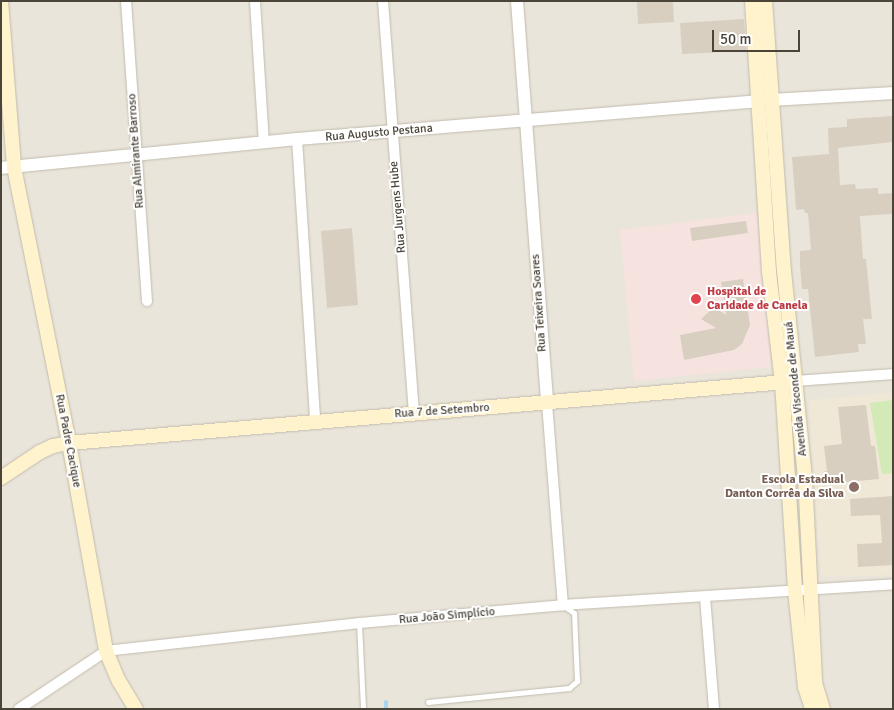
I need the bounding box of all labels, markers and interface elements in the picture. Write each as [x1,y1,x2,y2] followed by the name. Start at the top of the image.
[714,20,802,52] scale bar
[720,30,751,48] text: 50 m
[125,93,147,209] street label: Rua Almirante Barroso
[325,121,433,145] street label: Rua Augusto Pestana
[387,160,409,254] street label: Rua Jurgens Hube
[528,253,550,353] street label: Rua Teixeira Soares
[707,285,808,313] place label: Hospital de Caridade de Canela
[689,292,703,306] marker: Hospital de Caridade de Canela
[782,321,810,457] street label: Avenida Visconde de Mauá
[52,393,84,489] street label: Rua Padre Cacique
[394,400,490,422] street label: Rua 7 de Setembro
[725,473,844,501] place label: Escola Estadual Danton Corrêa da Silva
[848,481,860,493] marker: Escola Estadual Danton Corrêa da Silva
[398,605,496,627] street label: Rua João Simplício

